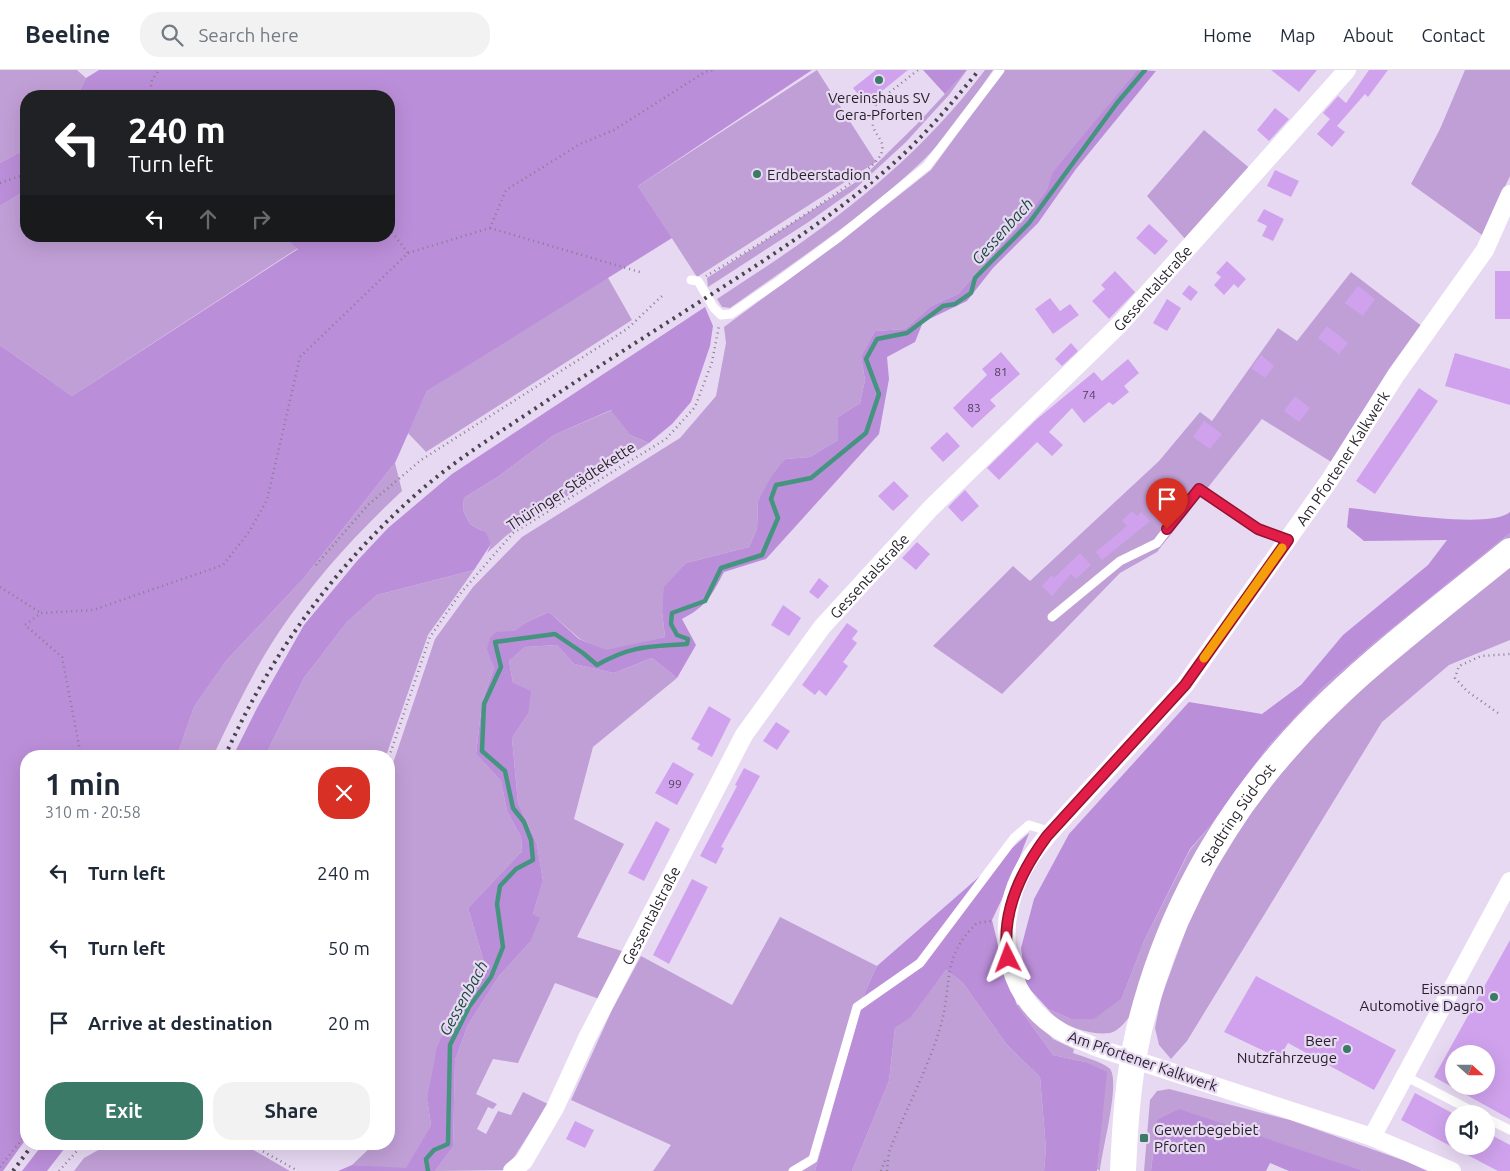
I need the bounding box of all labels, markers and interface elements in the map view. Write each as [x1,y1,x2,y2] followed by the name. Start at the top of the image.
[140,12,490,57] search box
[25,21,110,48] text: Beeline
[158,21,186,49] icon: search
[198,24,299,46] text: Search here
[1203,25,1252,45] text: Home
[1280,25,1315,45] text: Map
[1343,25,1393,45] text: About
[1421,25,1485,45] text: Contact
[873,74,885,86] marker: Vereinshaus SV Gera-Pforten
[828,89,931,123] place label: Vereinshaus SV Gera-Pforten
[45,110,110,175] icon: left
[128,110,226,150] text: 240 m
[128,151,213,176] text: Turn left
[767,166,871,183] place label: Erdbeerstadion
[751,168,763,180] marker: Erdbeerstadion
[968,194,1036,268] water label: Gessenbach
[141,205,169,233] icon: left
[194,205,222,233] icon: ahead
[247,205,275,233] icon: right
[1110,242,1195,334] street label: Gessentalstraße
[994,365,1008,378] house number: 81
[1292,387,1393,528] street label: Am Pfortener Kalkwerk
[1082,388,1096,401] house number: 74
[967,401,981,414] house number: 83
[504,438,638,534] street label: Thüringer Städtekette
[1146,478,1188,529] pin
[1153,485,1181,513] icon: arrive
[826,530,912,622] street label: Gessentalstraße
[1197,760,1278,868] street label: Stadtring Süd-Ost
[45,767,121,801] text: 1 min
[318,767,370,819] button: close
[668,777,682,790] house number: 99
[45,803,141,821] text: 310 m · 20:58
[45,859,73,887] icon: left
[88,862,166,884] text: Turn left
[317,862,370,884] text: 240 m
[618,863,683,968] street label: Gessentalstraße
[981,931,1033,983] position arrow
[45,934,73,962] icon: left
[88,937,166,959] text: Turn left
[328,937,370,959] text: 50 m
[435,958,491,1038] water label: Gessenbach
[1359,980,1484,1014] place label: Eissmann Automotive Dagro
[1488,991,1500,1003] marker: Eissmann Automotive Dagro
[45,1009,73,1037] icon: arrive
[88,1012,273,1034] text: Arrive at destination
[328,1012,370,1034] text: 20 m
[1066,1027,1220,1095] street label: Am Pfortener Kalkwerk
[1237,1032,1337,1066] place label: Beer Nutzfahrzeuge
[1341,1043,1353,1055] marker: Beer Nutzfahrzeuge
[1445,1045,1495,1095] north arrow
[1445,1045,1495,1155] map controls
[45,1082,203,1140] button: Exit
[213,1082,370,1140] button: Share
[1445,1105,1495,1155] button: sound
[1154,1121,1258,1155] place label: Gewerbegebiet Pforten
[1138,1132,1150,1144] marker: Gewerbegebiet Pforten

